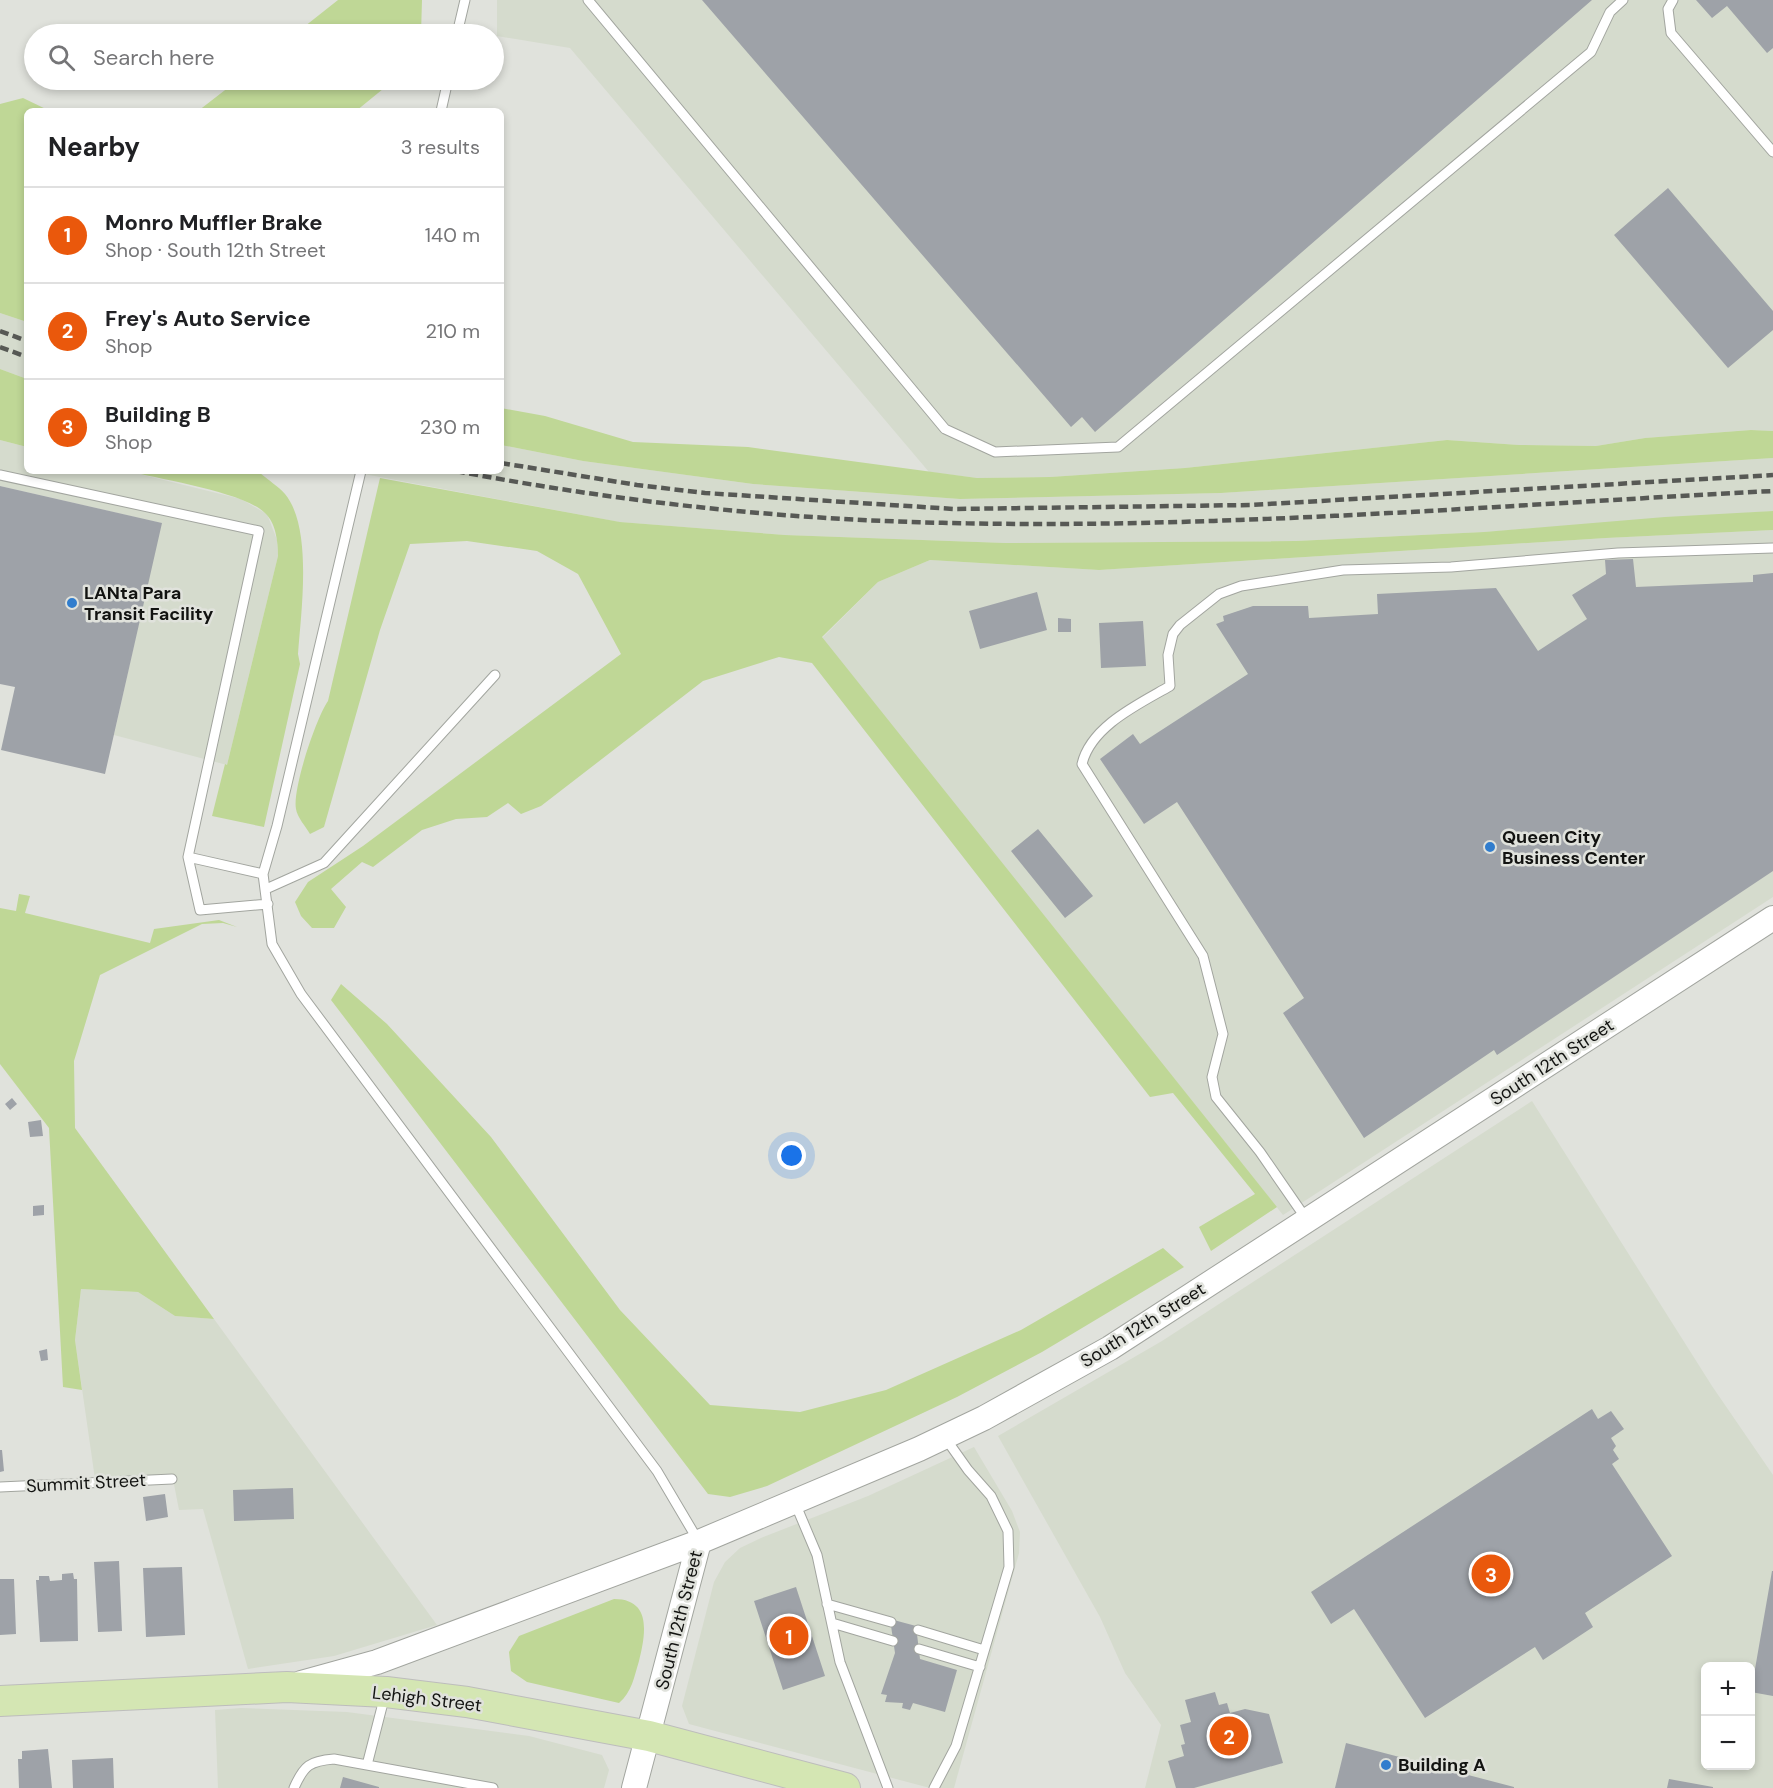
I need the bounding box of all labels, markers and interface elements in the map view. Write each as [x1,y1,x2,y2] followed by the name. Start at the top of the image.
[24,24,504,90] search box
[45,41,78,74] icon: search
[93,43,214,72] text: Search here
[48,130,140,164] text: Nearby
[401,134,480,160] text: 3 results
[105,208,323,237] text: Monro Muffler Brake
[64,222,71,248] text: 1
[425,222,480,248] text: 140 m
[105,237,326,263] text: Shop · South 12th Street
[105,304,311,333] text: Frey's Auto Service
[62,318,73,344] text: 2
[425,318,480,344] text: 210 m
[105,333,152,359] text: Shop
[105,400,211,429] text: Building B
[61,414,74,440] text: 3
[420,414,480,440] text: 230 m
[105,429,152,455] text: Shop
[84,581,214,626] place label: LANta Para Transit Facility
[65,596,79,610] marker: LANta Para Transit Facility
[1502,825,1645,870] place label: Queen City Business Center
[1483,840,1497,854] marker: Queen City Business Center
[1486,1013,1618,1111] street label: South 12th Street
[777,1141,806,1170] your location
[1076,1277,1210,1373] street label: South 12th Street
[25,1468,147,1498] street label: Summit Street
[650,1548,708,1692] street label: South 12th Street
[1472,1552,1510,1596] pin: 3
[770,1614,808,1658] pin: 1
[1701,1662,1755,1770] map controls
[1701,1662,1755,1716] button: +
[371,1680,483,1718] street label: Lehigh Street
[1210,1714,1248,1758] pin: 2
[1701,1716,1755,1770] button: −
[1398,1753,1486,1777] place label: Building A
[1379,1758,1393,1772] marker: Building A

